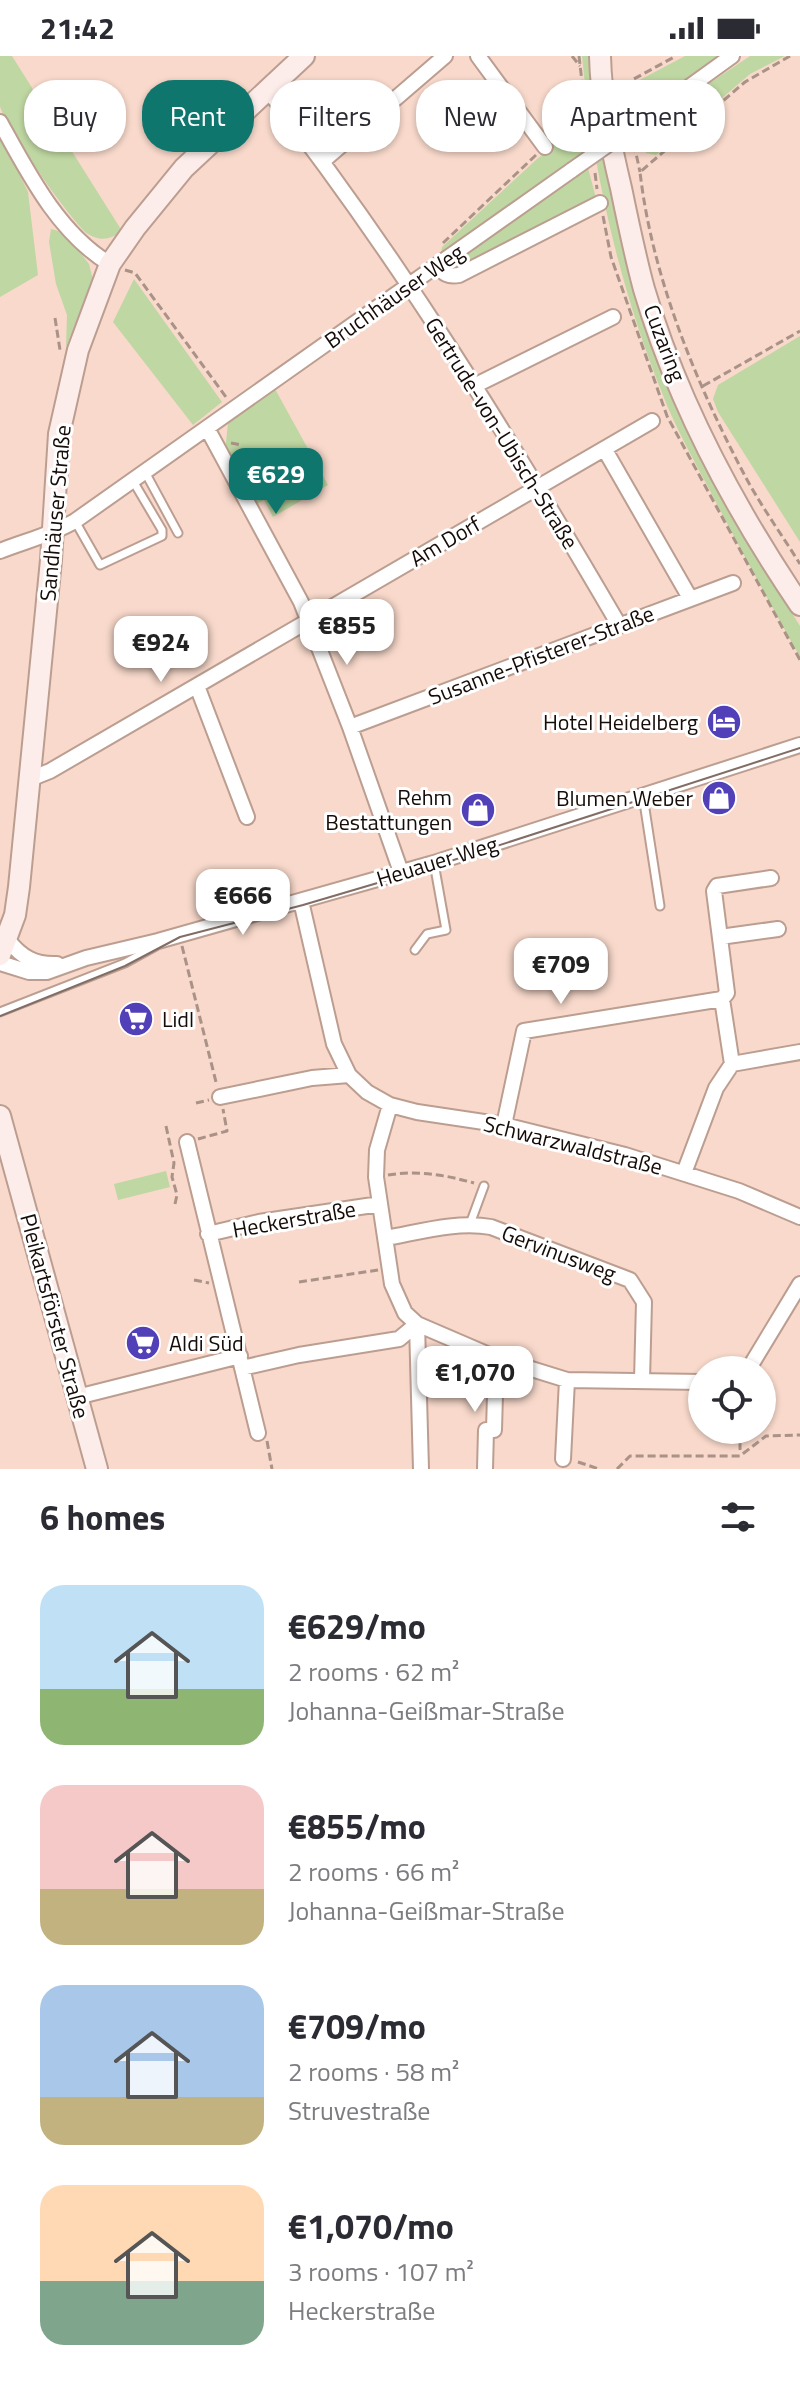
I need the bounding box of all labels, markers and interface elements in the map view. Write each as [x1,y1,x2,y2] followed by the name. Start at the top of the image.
[40,5,115,51] text: 21:42
[24,80,126,152] chip: Buy
[142,80,254,152] chip: Rent
[270,80,400,152] chip: Filters
[416,80,526,152] chip: New
[542,80,725,152] chip: Apartment
[317,235,471,357] street label: Bruchhäuser Weg
[635,300,695,386] street label: Cuzaring
[417,310,587,556] street label: Gertrude-von-Ubisch-Straße
[30,424,80,602] street label: Sandhäuser Straße
[229,448,323,516] pin: €629
[247,454,305,493] text: €629
[403,507,487,575] street label: Am Dorf
[423,596,659,714] street label: Susanne-Pfisterer-Straße
[300,599,394,667] pin: €855
[318,605,376,644] text: €855
[114,616,208,684] pin: €924
[132,622,190,661] text: €924
[705,703,743,741] hotel icon: Hotel Heidelberg
[543,705,698,739] place label: Hotel Heidelberg
[700,779,738,817] shop icon: Blumen Weber
[325,780,452,839] place label: Rehm Bestattungen
[556,781,693,815] place label: Blumen Weber
[459,791,497,829] shop icon: Rehm Bestattungen
[372,826,502,896] street label: Heuauer Weg
[196,869,290,937] pin: €666
[214,875,272,914] text: €666
[514,938,608,1006] pin: €709
[532,944,590,983] text: €709
[117,1000,155,1038] supermarket icon: Lidl
[162,1002,194,1036] place label: Lidl
[480,1106,666,1184] street label: Schwarzwaldstraße
[230,1191,358,1247] street label: Heckerstraße
[11,1210,99,1422] street label: Pleikartsförster Straße
[497,1216,621,1290] street label: Gervinusweg
[124,1324,162,1362] supermarket icon: Aldi Süd
[169,1326,244,1360] place label: Aldi Süd
[410,1346,540,1414] pin: €1,070
[435,1352,515,1391] text: €1,070
[688,1356,776,1444] map controls
[688,1356,776,1444] button: locate
[40,1491,165,1543] text: 6 homes
[716,1495,760,1539] icon: filters
[288,1600,426,1652] text: €629/mo
[104,1617,200,1713] icon: home
[288,1652,459,1691] text: 2 rooms · 62 m²
[288,1691,565,1730] text: Johanna-Geißmar-Straße
[288,1800,426,1852] text: €855/mo
[104,1817,200,1913] icon: home
[288,1852,459,1891] text: 2 rooms · 66 m²
[288,1891,565,1930] text: Johanna-Geißmar-Straße
[288,2000,426,2052] text: €709/mo
[104,2017,200,2113] icon: home
[288,2052,459,2091] text: 2 rooms · 58 m²
[288,2091,430,2130] text: Struvestraße
[288,2200,454,2252] text: €1,070/mo
[104,2217,200,2313] icon: home
[288,2252,474,2291] text: 3 rooms · 107 m²
[288,2291,435,2330] text: Heckerstraße

